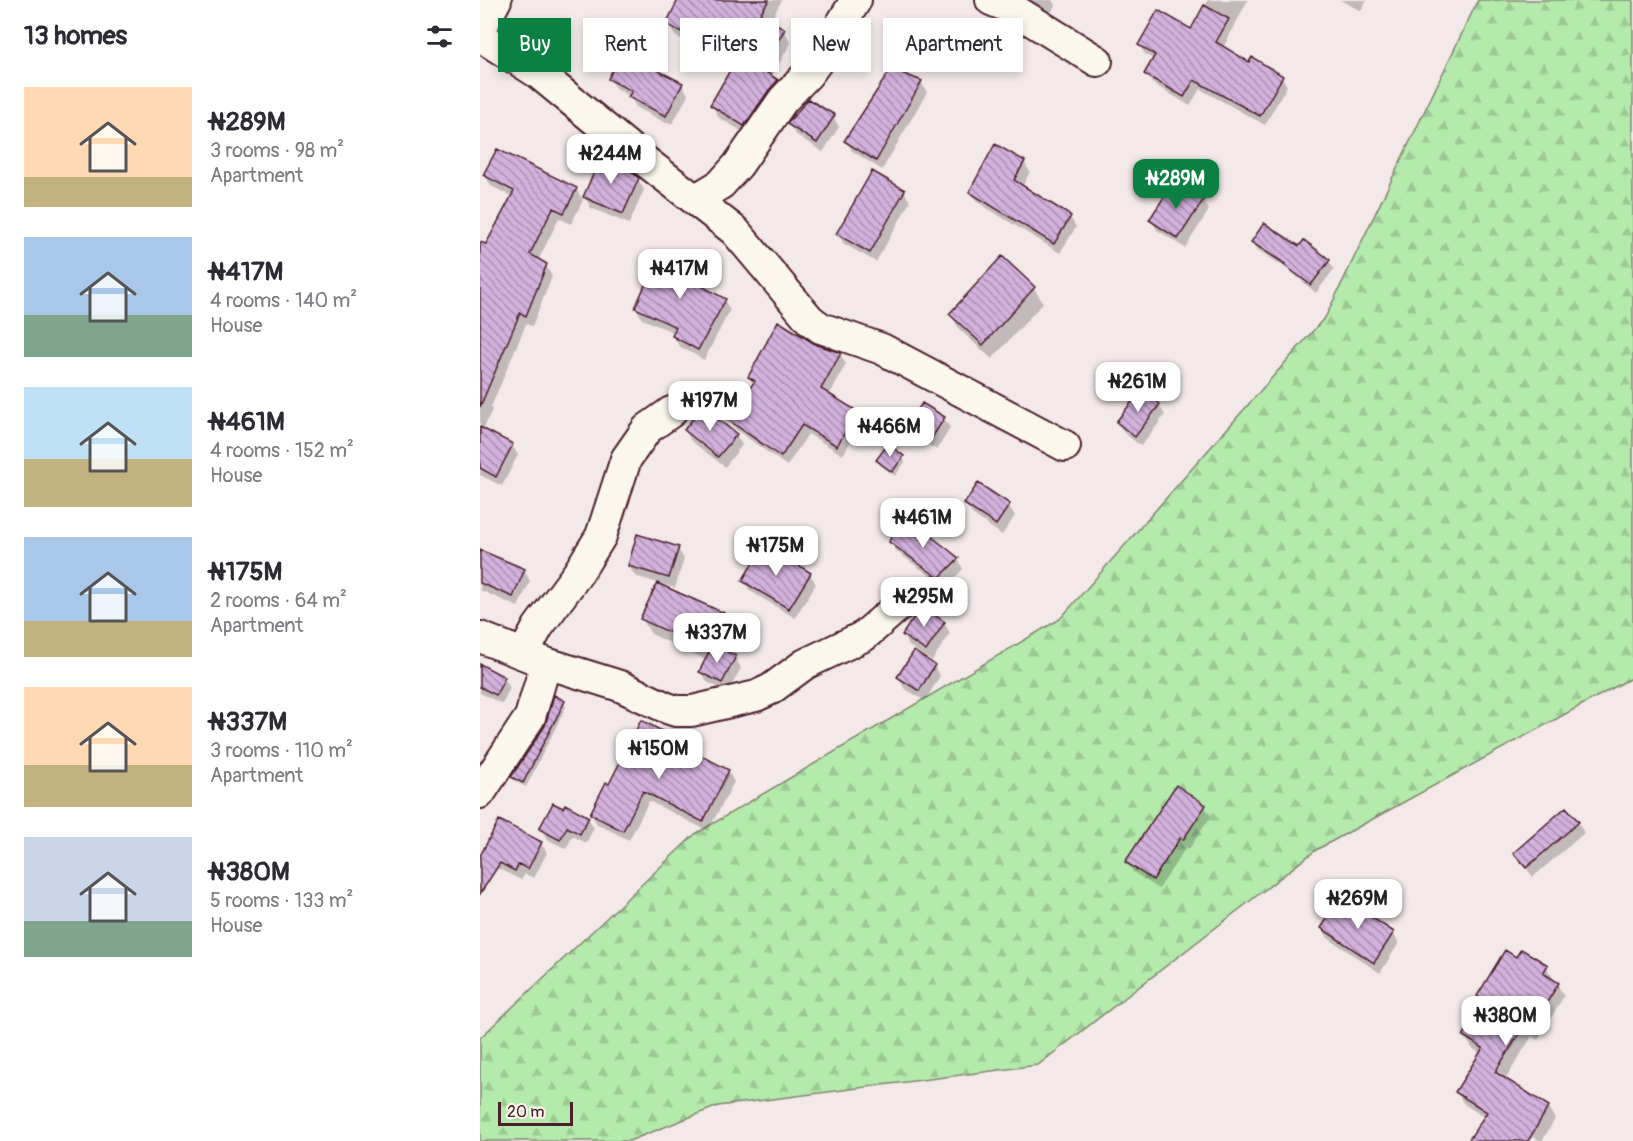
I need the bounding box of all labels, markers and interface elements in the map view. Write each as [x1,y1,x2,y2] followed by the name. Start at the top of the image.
[498,18,571,72] chip: Buy
[583,18,668,72] chip: Rent
[680,18,779,72] chip: Filters
[791,18,871,72] chip: New
[883,18,1023,72] chip: Apartment
[24,20,127,52] text: 13 homes
[423,20,456,53] icon: filters
[210,106,285,138] text: ₦289M
[72,111,144,183] icon: home
[569,134,653,185] pin: ₦244M
[210,138,344,163] text: 3 rooms · 98 m²
[581,141,641,166] text: ₦244M
[1134,159,1218,210] pin: ₦289M
[210,163,303,188] text: Apartment
[1147,166,1205,191] text: ₦289M
[638,249,722,300] pin: ₦417M
[210,256,283,288] text: ₦417M
[652,256,708,281] text: ₦417M
[72,261,144,333] icon: home
[210,288,357,313] text: 4 rooms · 140 m²
[210,313,262,338] text: House
[1096,362,1180,413] pin: ₦261M
[1109,369,1167,394] text: ₦261M
[668,381,752,432] pin: ₦197M
[682,388,738,413] text: ₦197M
[210,406,285,438] text: ₦461M
[848,407,932,458] pin: ₦466M
[72,411,144,483] icon: home
[859,414,921,439] text: ₦466M
[210,438,354,463] text: 4 rooms · 152 m²
[210,463,262,488] text: House
[881,498,965,549] pin: ₦461M
[894,505,952,530] text: ₦461M
[734,526,818,577] pin: ₦175M
[748,533,804,558] text: ₦175M
[210,556,282,588] text: ₦175M
[72,561,144,633] icon: home
[882,577,966,628] pin: ₦295M
[895,584,953,609] text: ₦295M
[210,588,347,613] text: 2 rooms · 64 m²
[210,613,303,638] text: Apartment
[675,613,759,664] pin: ₦337M
[687,620,747,645] text: ₦337M
[210,706,287,738] text: ₦337M
[72,711,144,783] icon: home
[617,729,701,780] pin: ₦150M
[630,736,688,761] text: ₦150M
[210,738,353,763] text: 3 rooms · 110 m²
[210,763,303,788] text: Apartment
[210,856,290,888] text: ₦380M
[72,861,144,933] icon: home
[1316,879,1400,930] pin: ₦269M
[1328,886,1388,911] text: ₦269M
[210,888,353,913] text: 5 rooms · 133 m²
[210,913,262,938] text: House
[1464,996,1548,1047] pin: ₦380M
[1475,1003,1537,1028] text: ₦380M
[498,1099,573,1126] scale bar
[507,1102,545,1122] text: 20 m

